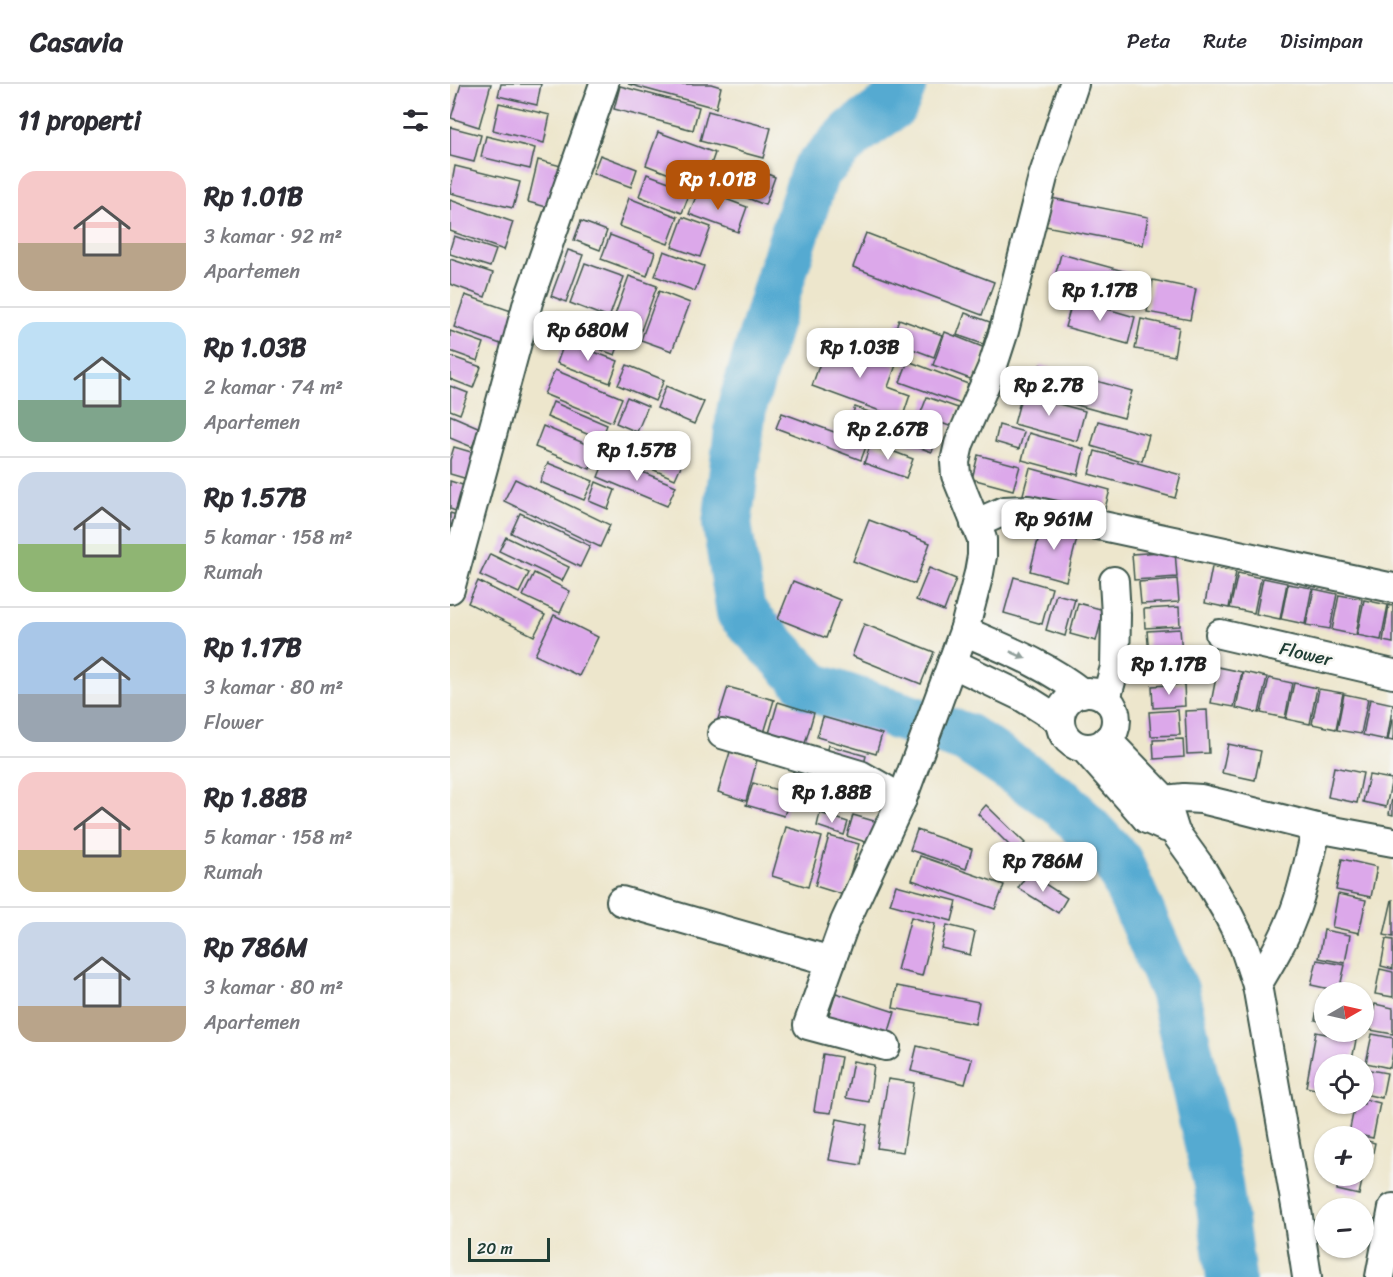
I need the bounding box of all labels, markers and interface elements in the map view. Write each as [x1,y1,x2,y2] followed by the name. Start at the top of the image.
[30,17,123,66] text: Casavia
[1127,22,1170,60] text: Peta
[1203,22,1247,60] text: Rute
[1280,22,1363,60] text: Disimpan
[18,97,141,143] text: 11 properti
[399,104,432,137] icon: filters
[656,160,780,211] pin: Rp 1.01B
[680,162,756,197] text: Rp 1.01B
[204,173,303,219] text: Rp 1.01B
[66,195,138,267] icon: home
[204,219,342,254] text: 3 kamar · 92 m²
[204,254,300,289] text: Apartemen
[1038,271,1162,322] pin: Rp 1.17B
[1062,273,1138,308] text: Rp 1.17B
[533,311,643,362] pin: Rp 680M
[547,313,629,348] text: Rp 680M
[204,324,306,370] text: Rp 1.03B
[798,328,922,379] pin: Rp 1.03B
[821,330,899,365] text: Rp 1.03B
[66,346,138,418] icon: home
[994,366,1104,417] pin: Rp 2.7B
[1014,368,1084,403] text: Rp 2.7B
[204,370,343,405] text: 2 kamar · 74 m²
[204,405,300,440] text: Apartemen
[826,410,950,461] pin: Rp 2.67B
[848,412,928,447] text: Rp 2.67B
[575,431,699,482] pin: Rp 1.57B
[598,433,676,468] text: Rp 1.57B
[204,474,306,520] text: Rp 1.57B
[66,496,138,568] icon: home
[999,500,1109,551] pin: Rp 961M
[1015,502,1093,537] text: Rp 961M
[204,520,353,555] text: 5 kamar · 158 m²
[204,555,263,590] text: Rumah
[204,624,302,670] text: Rp 1.17B
[1277,632,1337,676] street label: Flower
[1107,645,1231,696] pin: Rp 1.17B
[66,646,138,718] icon: home
[1131,647,1207,682] text: Rp 1.17B
[1009,650,1026,659] one-way arrow
[204,670,343,705] text: 3 kamar · 80 m²
[204,705,263,740] text: Flower
[770,773,894,824] pin: Rp 1.88B
[204,774,307,820] text: Rp 1.88B
[792,775,872,810] text: Rp 1.88B
[66,796,138,868] icon: home
[204,820,353,855] text: 5 kamar · 158 m²
[988,842,1098,893] pin: Rp 786M
[1003,844,1083,879] text: Rp 786M
[204,855,263,890] text: Rumah
[204,924,308,970] text: Rp 786M
[66,946,138,1018] icon: home
[204,970,343,1005] text: 3 kamar · 80 m²
[1314,982,1374,1042] north arrow
[1314,982,1374,1258] map controls
[204,1005,300,1040] text: Apartemen
[1314,1054,1374,1114] button: locate
[1314,1126,1374,1186] button: +
[1314,1198,1374,1258] button: −
[477,1234,513,1263] text: 20 m
[468,1235,550,1262] scale bar

